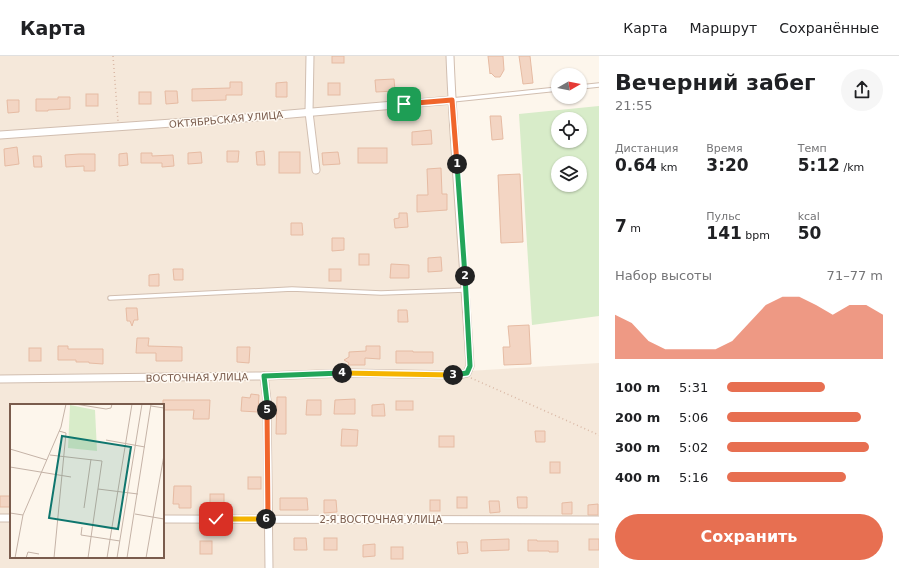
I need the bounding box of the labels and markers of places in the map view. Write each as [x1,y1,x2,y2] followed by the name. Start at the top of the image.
[387,87,421,121] pin
[447,154,467,174] pin: 1
[455,266,475,286] pin: 2
[332,363,352,383] pin: 4
[443,365,463,385] pin: 3
[257,400,277,420] pin: 5
[199,502,233,536] pin
[256,509,276,529] pin: 6

